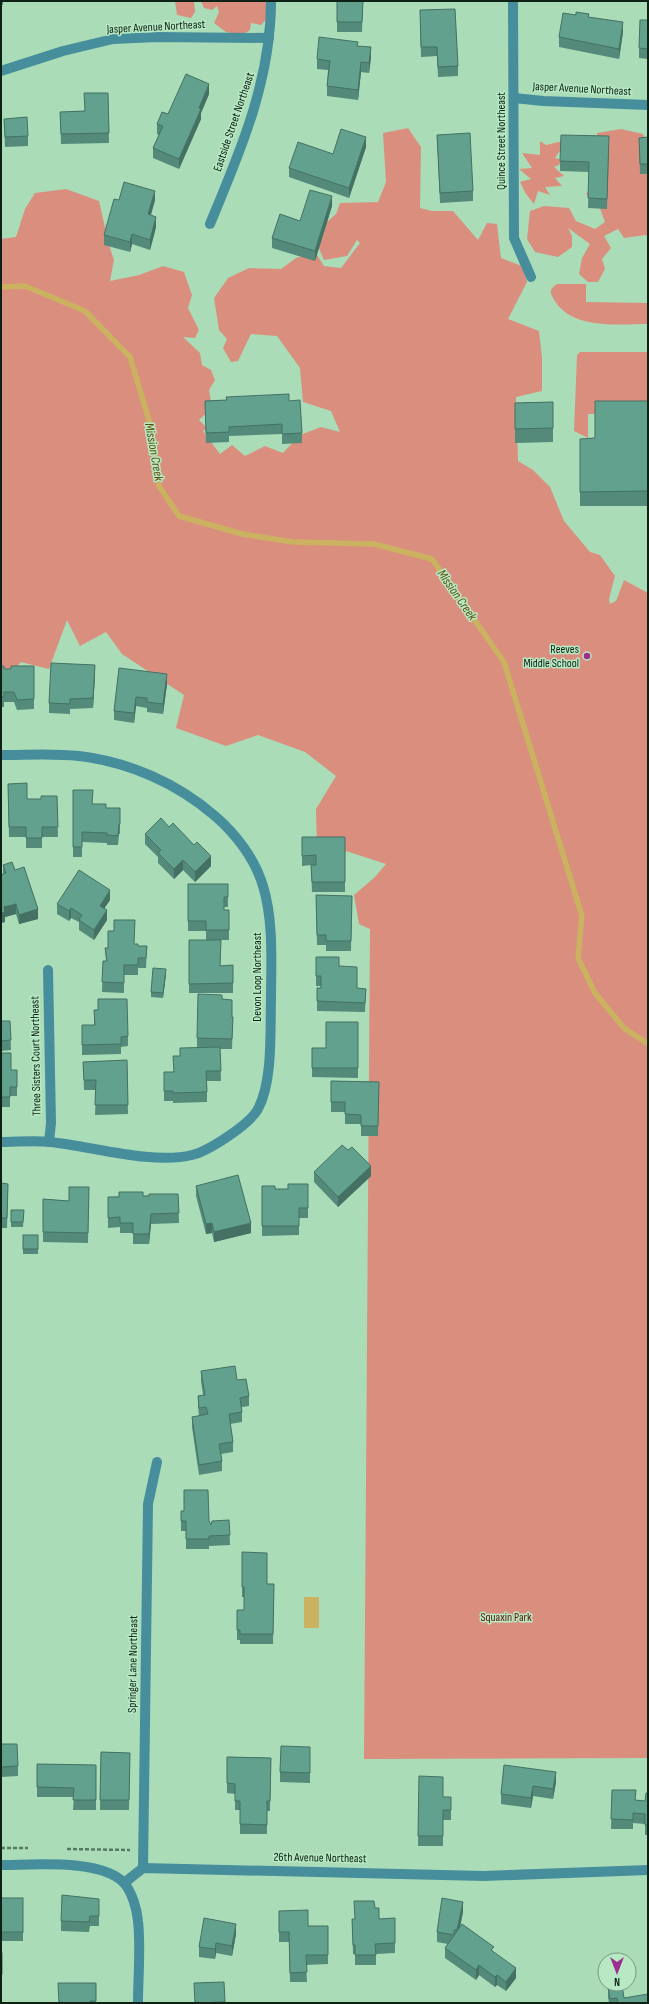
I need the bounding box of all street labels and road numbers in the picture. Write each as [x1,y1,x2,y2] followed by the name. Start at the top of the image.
[105,17,206,37] street label: Jasper Avenue Northeast
[210,70,258,173] street label: Eastside Street Northeast
[531,79,632,99] street label: Jasper Avenue Northeast
[494,92,509,190] street label: Quince Street Northeast
[250,932,265,1022] street label: Devon Loop Northeast
[27,996,45,1116] street label: Three Sisters Court Northeast
[125,1615,141,1713] street label: Springer Lane Northeast
[273,1850,367,1866] street label: 26th Avenue Northeast

